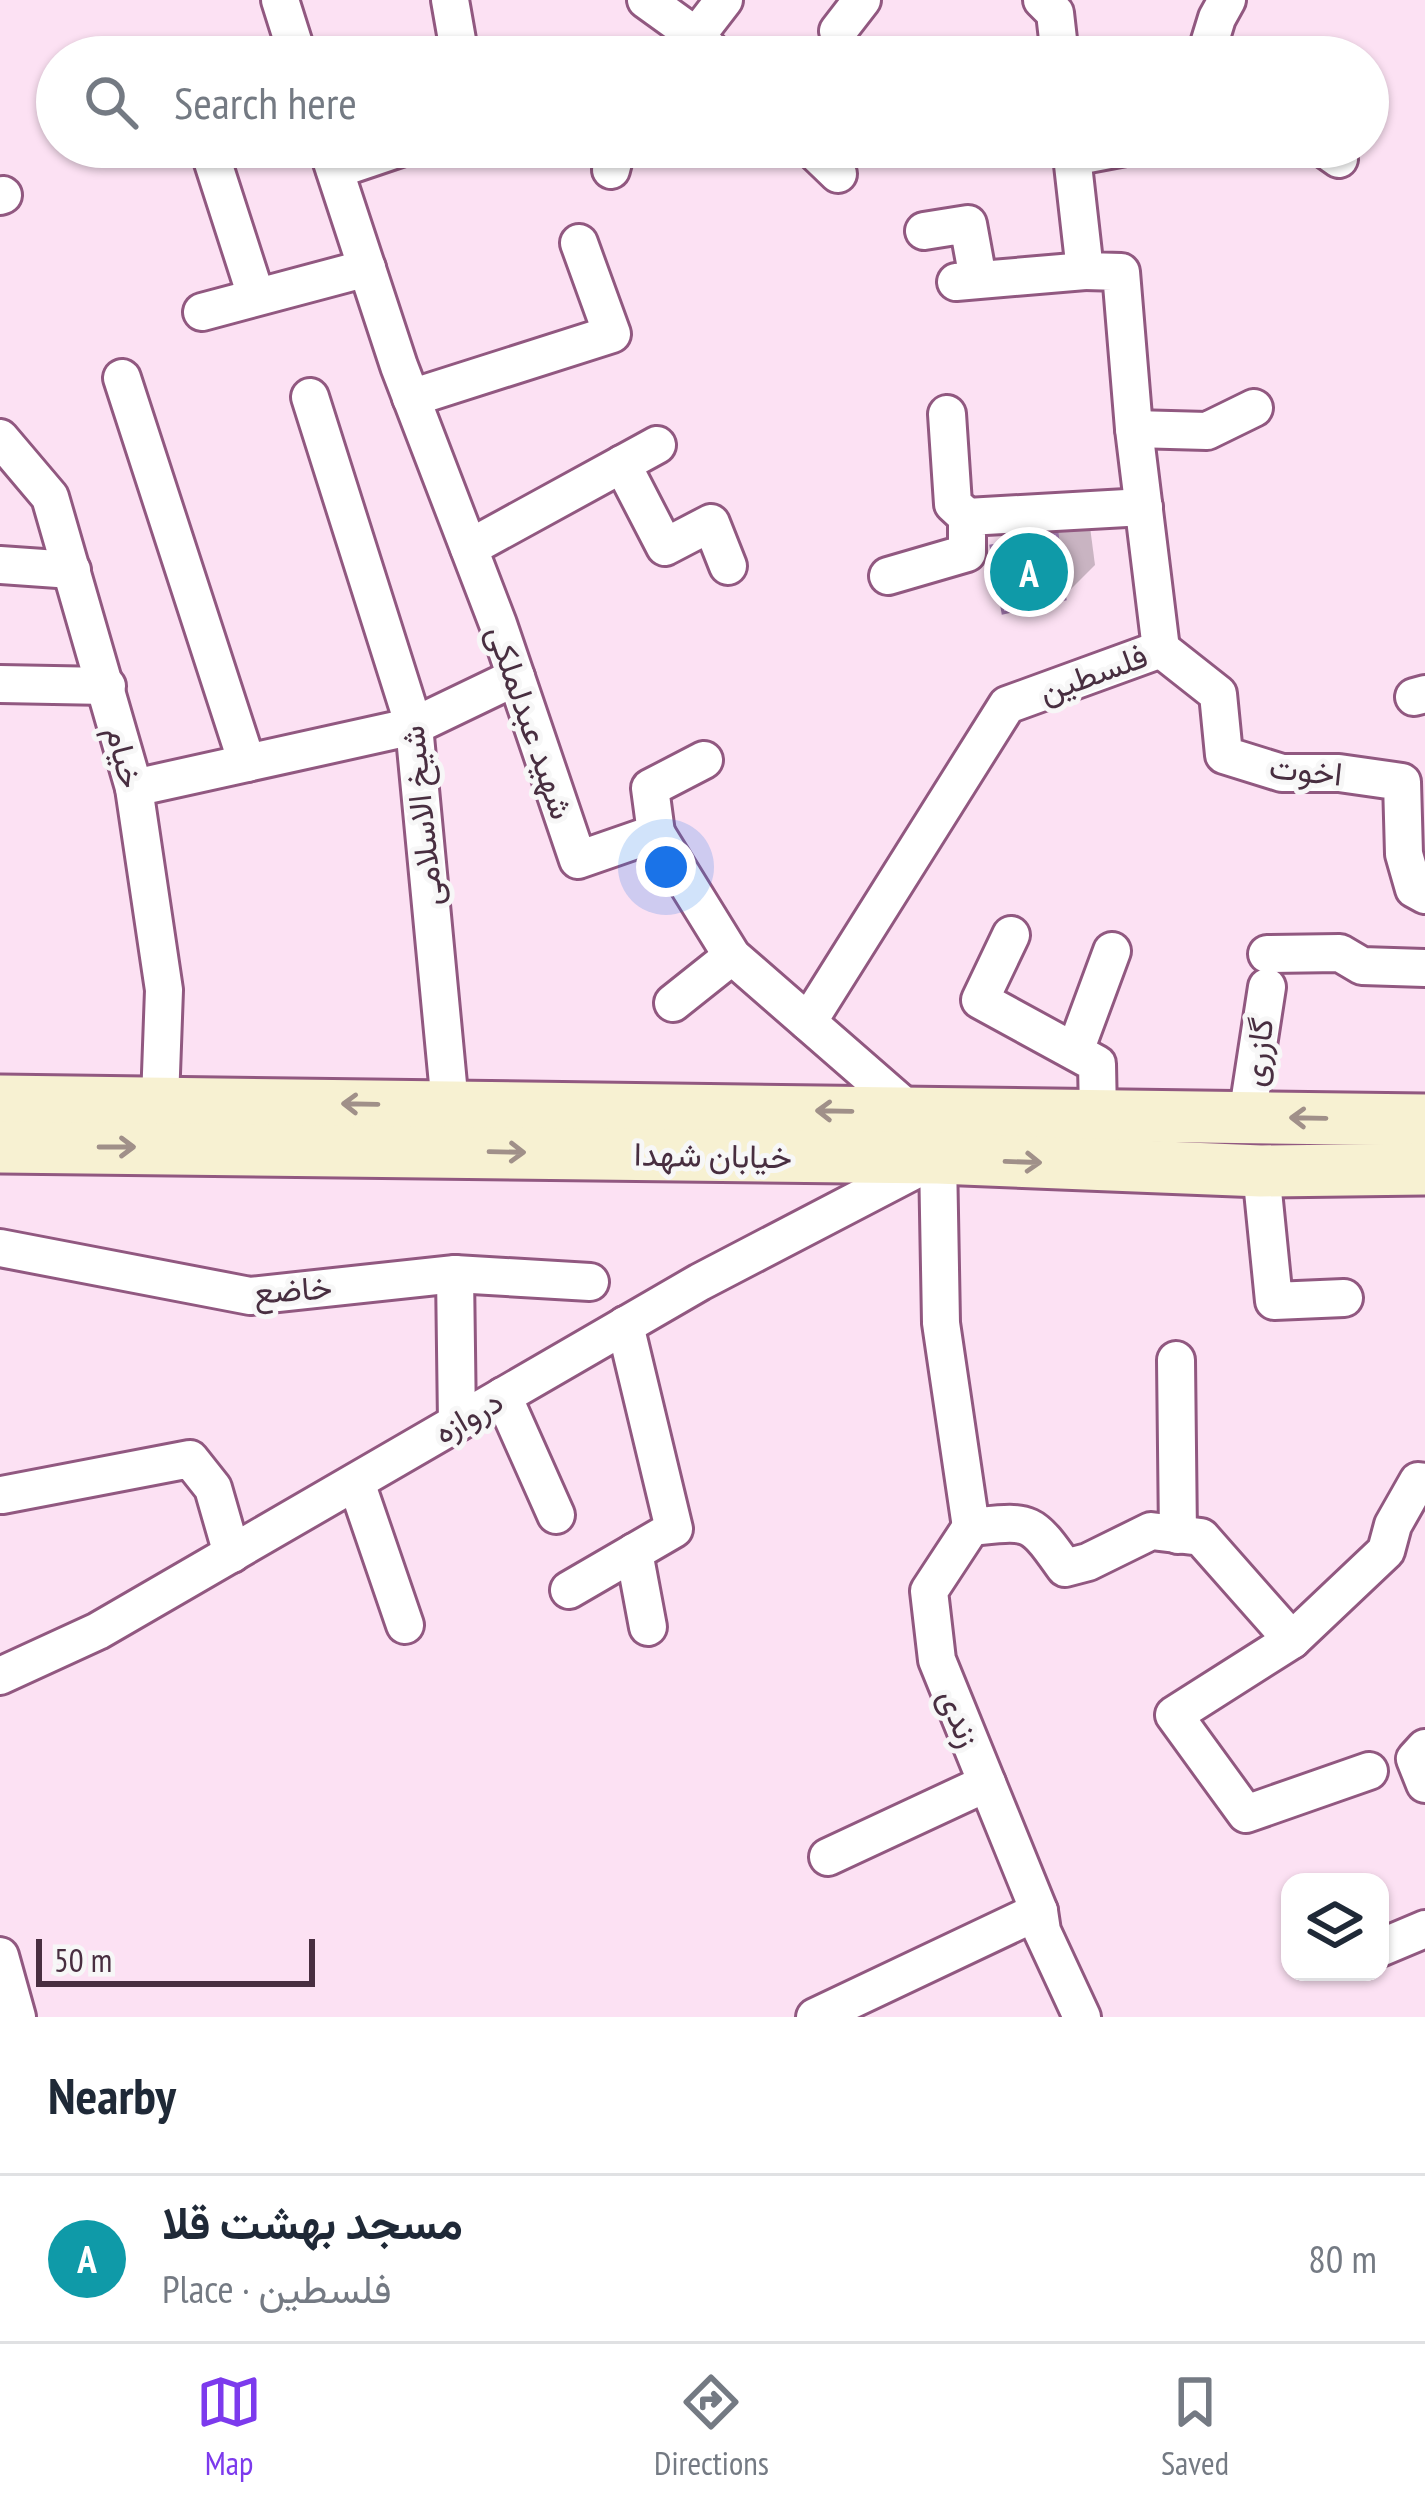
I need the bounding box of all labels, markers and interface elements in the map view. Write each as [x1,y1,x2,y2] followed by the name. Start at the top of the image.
[36,36,1389,168] search box
[78,69,144,135] icon: search
[174,73,357,131] text: Search here
[990,527,1068,617] pin: A
[478,619,585,825] street label: شهید عبدلملکی
[1033,633,1153,712] street label: فلسطین
[96,721,154,793] street label: خیام
[390,723,453,909] street label: شیخ الاسلامی
[1267,744,1345,795] street label: اخوت
[636,837,696,897] your location
[1230,1015,1283,1089] street label: گازری
[341,1092,380,1115] one-way arrow
[815,1099,854,1122] one-way arrow
[1289,1107,1328,1129] one-way arrow
[634,1132,792,1177] street label: خیابان شهدا
[97,1136,136,1158] one-way arrow
[487,1141,526,1163] one-way arrow
[1003,1151,1042,1174] one-way arrow
[252,1264,334,1315] street label: خاضع
[425,1379,510,1452] street label: دروازه
[929,1682,992,1753] street label: زندی
[1281,1873,1389,1981] map controls
[1281,1873,1389,1981] button: layers
[36,1933,315,1986] scale bar
[54,1938,112,1981] text: 50 m
[48,2062,176,2128] text: Nearby
[162,2193,463,2251] text: مسجد بهشت قلا
[77,2233,97,2284] text: A
[1308,2233,1377,2284] text: 80 m
[162,2263,392,2314] text: Place · فلسطین
[196,2369,262,2484] tab: Map
[654,2369,769,2484] tab: Directions
[1161,2369,1229,2484] tab: Saved

